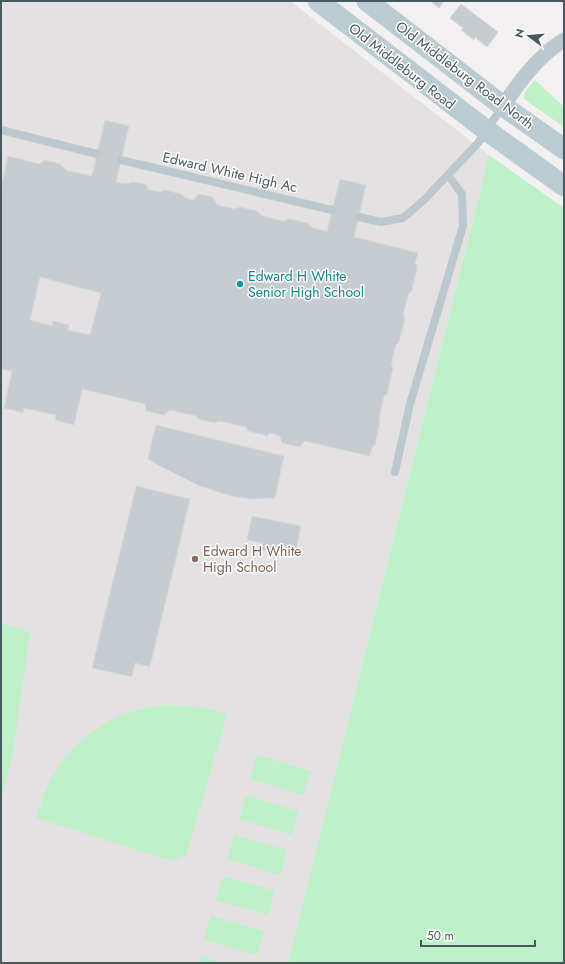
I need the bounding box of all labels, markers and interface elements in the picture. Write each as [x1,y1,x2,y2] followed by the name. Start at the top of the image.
[509,16,549,56] north arrow
[345,18,459,114] street label: Old Middleburg Road
[393,18,537,132] street label: Old Middleburg Road North
[161,147,299,197] street label: Edward White High Ac
[248,266,364,302] place label: Edward H White Senior High School
[235,279,245,289] marker: Edward H White Senior High School
[203,541,302,577] place label: Edward H White High School
[190,554,200,564] marker: Edward H White High School
[421,922,535,948] scale bar
[427,927,454,945] text: 50 m

